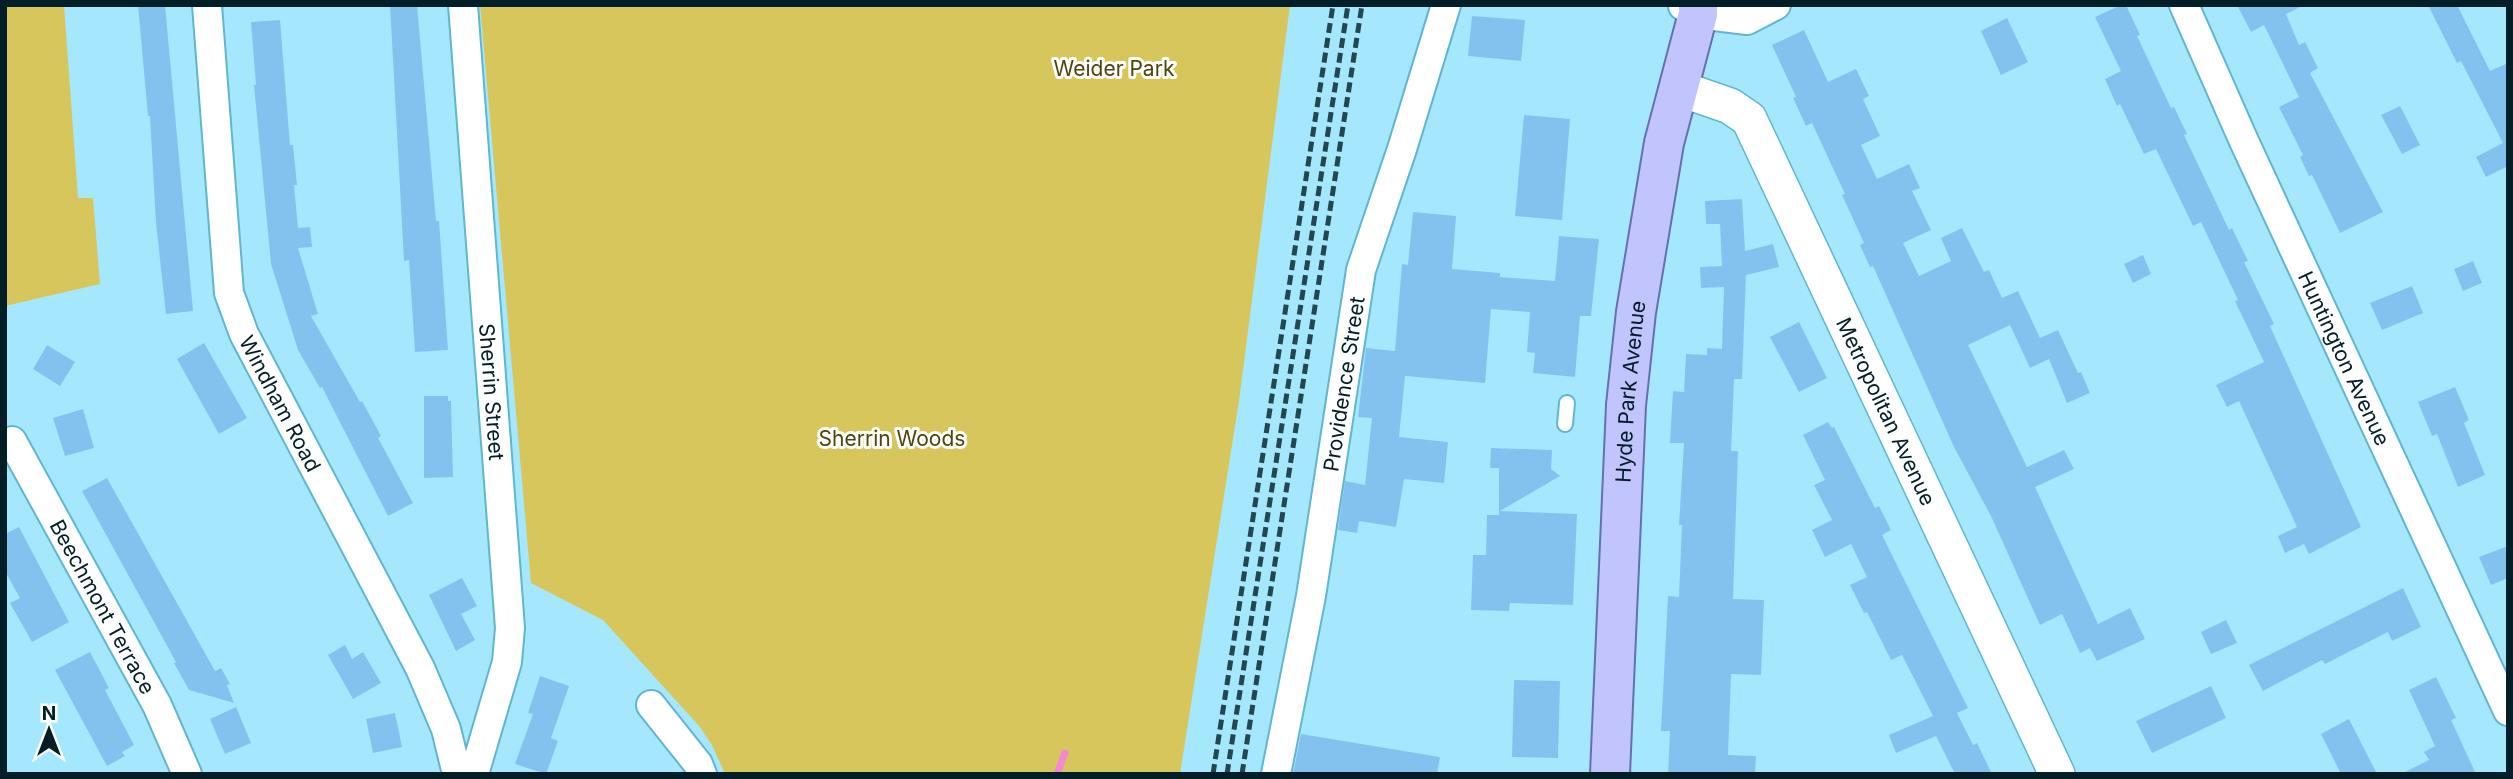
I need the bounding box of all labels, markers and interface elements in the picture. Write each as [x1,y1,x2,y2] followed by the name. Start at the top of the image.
[1054,56,1175,81] park label: Weider Park
[2293,267,2396,449] street label: Huntington Avenue
[1318,294,1369,473] street label: Providence Street
[1610,299,1650,483] street label: Hyde Park Avenue
[1832,313,1941,509] street label: Metropolitan Avenue
[475,322,510,461] street label: Sherrin Street
[235,331,327,476] street label: Windham Road
[819,426,965,451] park label: Sherrin Woods
[45,515,161,698] street label: Beechmont Terrace
[14,695,84,765] north arrow
[42,702,56,725] text: N

